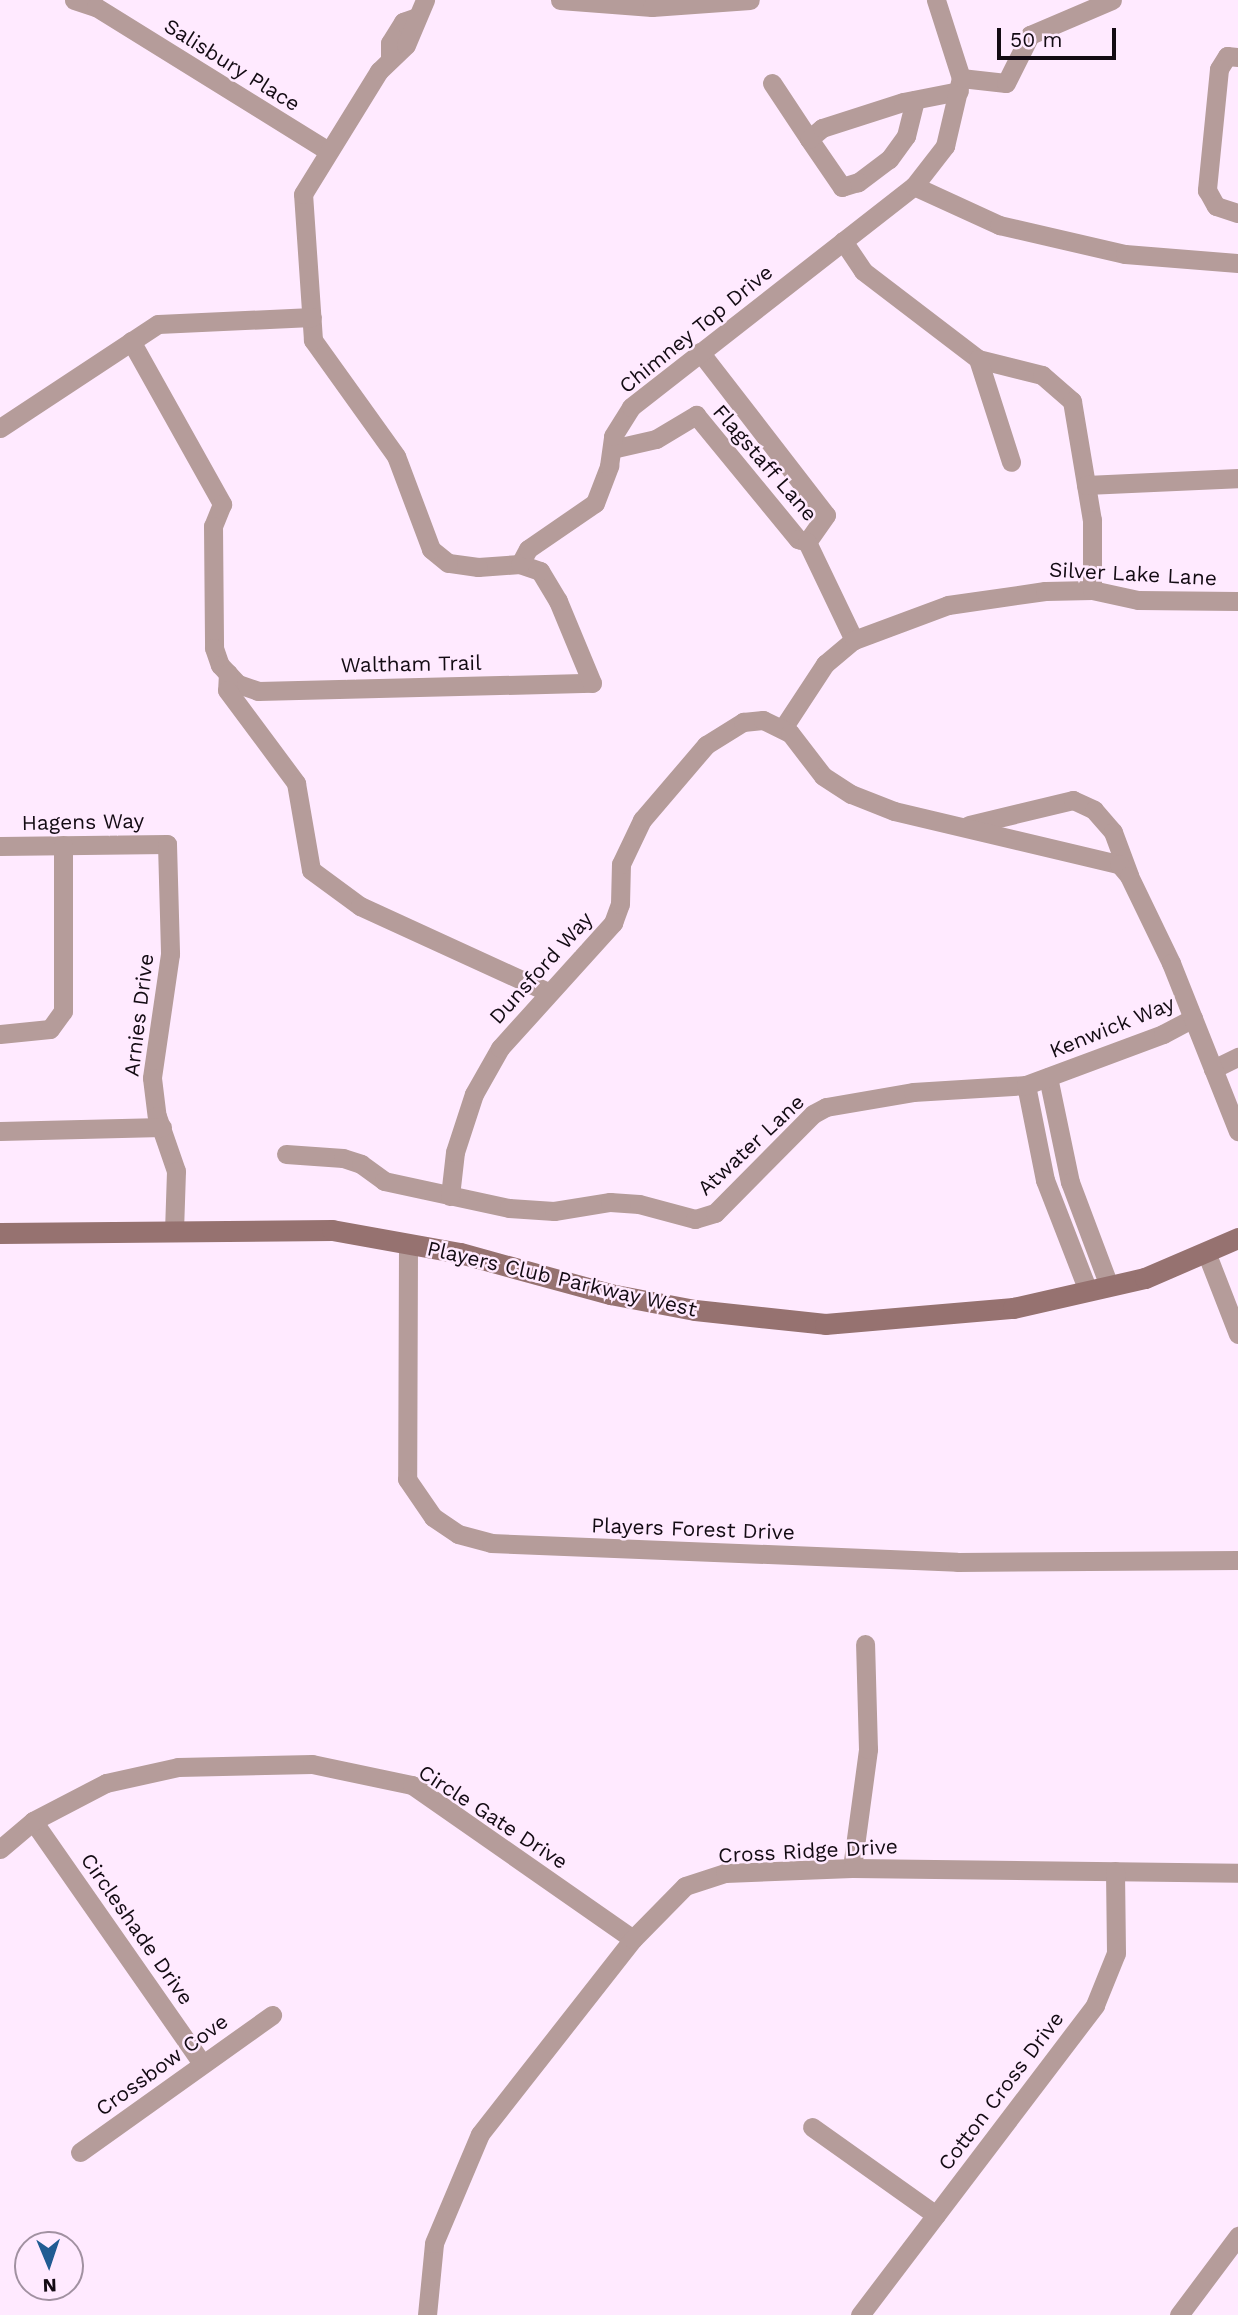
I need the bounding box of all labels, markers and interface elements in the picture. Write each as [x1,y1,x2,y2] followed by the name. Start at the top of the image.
[159,13,305,117] street label: Salisbury Place
[1000,14,1119,58] scale bar
[1010,27,1062,52] text: 50 m
[614,259,778,399] street label: Chimney Top Drive
[707,399,823,527] street label: Flagstaff Lane
[1048,557,1218,591] street label: Silver Lake Lane
[340,650,482,678] street label: Waltham Trail
[21,808,145,836] street label: Hagens Way
[484,907,598,1029] street label: Dunsford Way
[119,952,159,1078] street label: Arnies Drive
[1045,990,1179,1064] street label: Kenwick Way
[692,1089,810,1201] street label: Atwater Lane
[424,1236,700,1322] street label: Players Club Parkway West
[591,1513,795,1545] street label: Players Forest Drive
[414,1759,572,1875] street label: Circle Gate Drive
[718,1834,898,1868] street label: Cross Ridge Drive
[75,1848,199,2010] street label: Circleshade Drive
[933,2007,1069,2175] street label: Cotton Cross Drive
[91,2008,233,2122] street label: Crossbow Cove
[14,2231,84,2301] north arrow
[42,2274,57,2297] text: N

